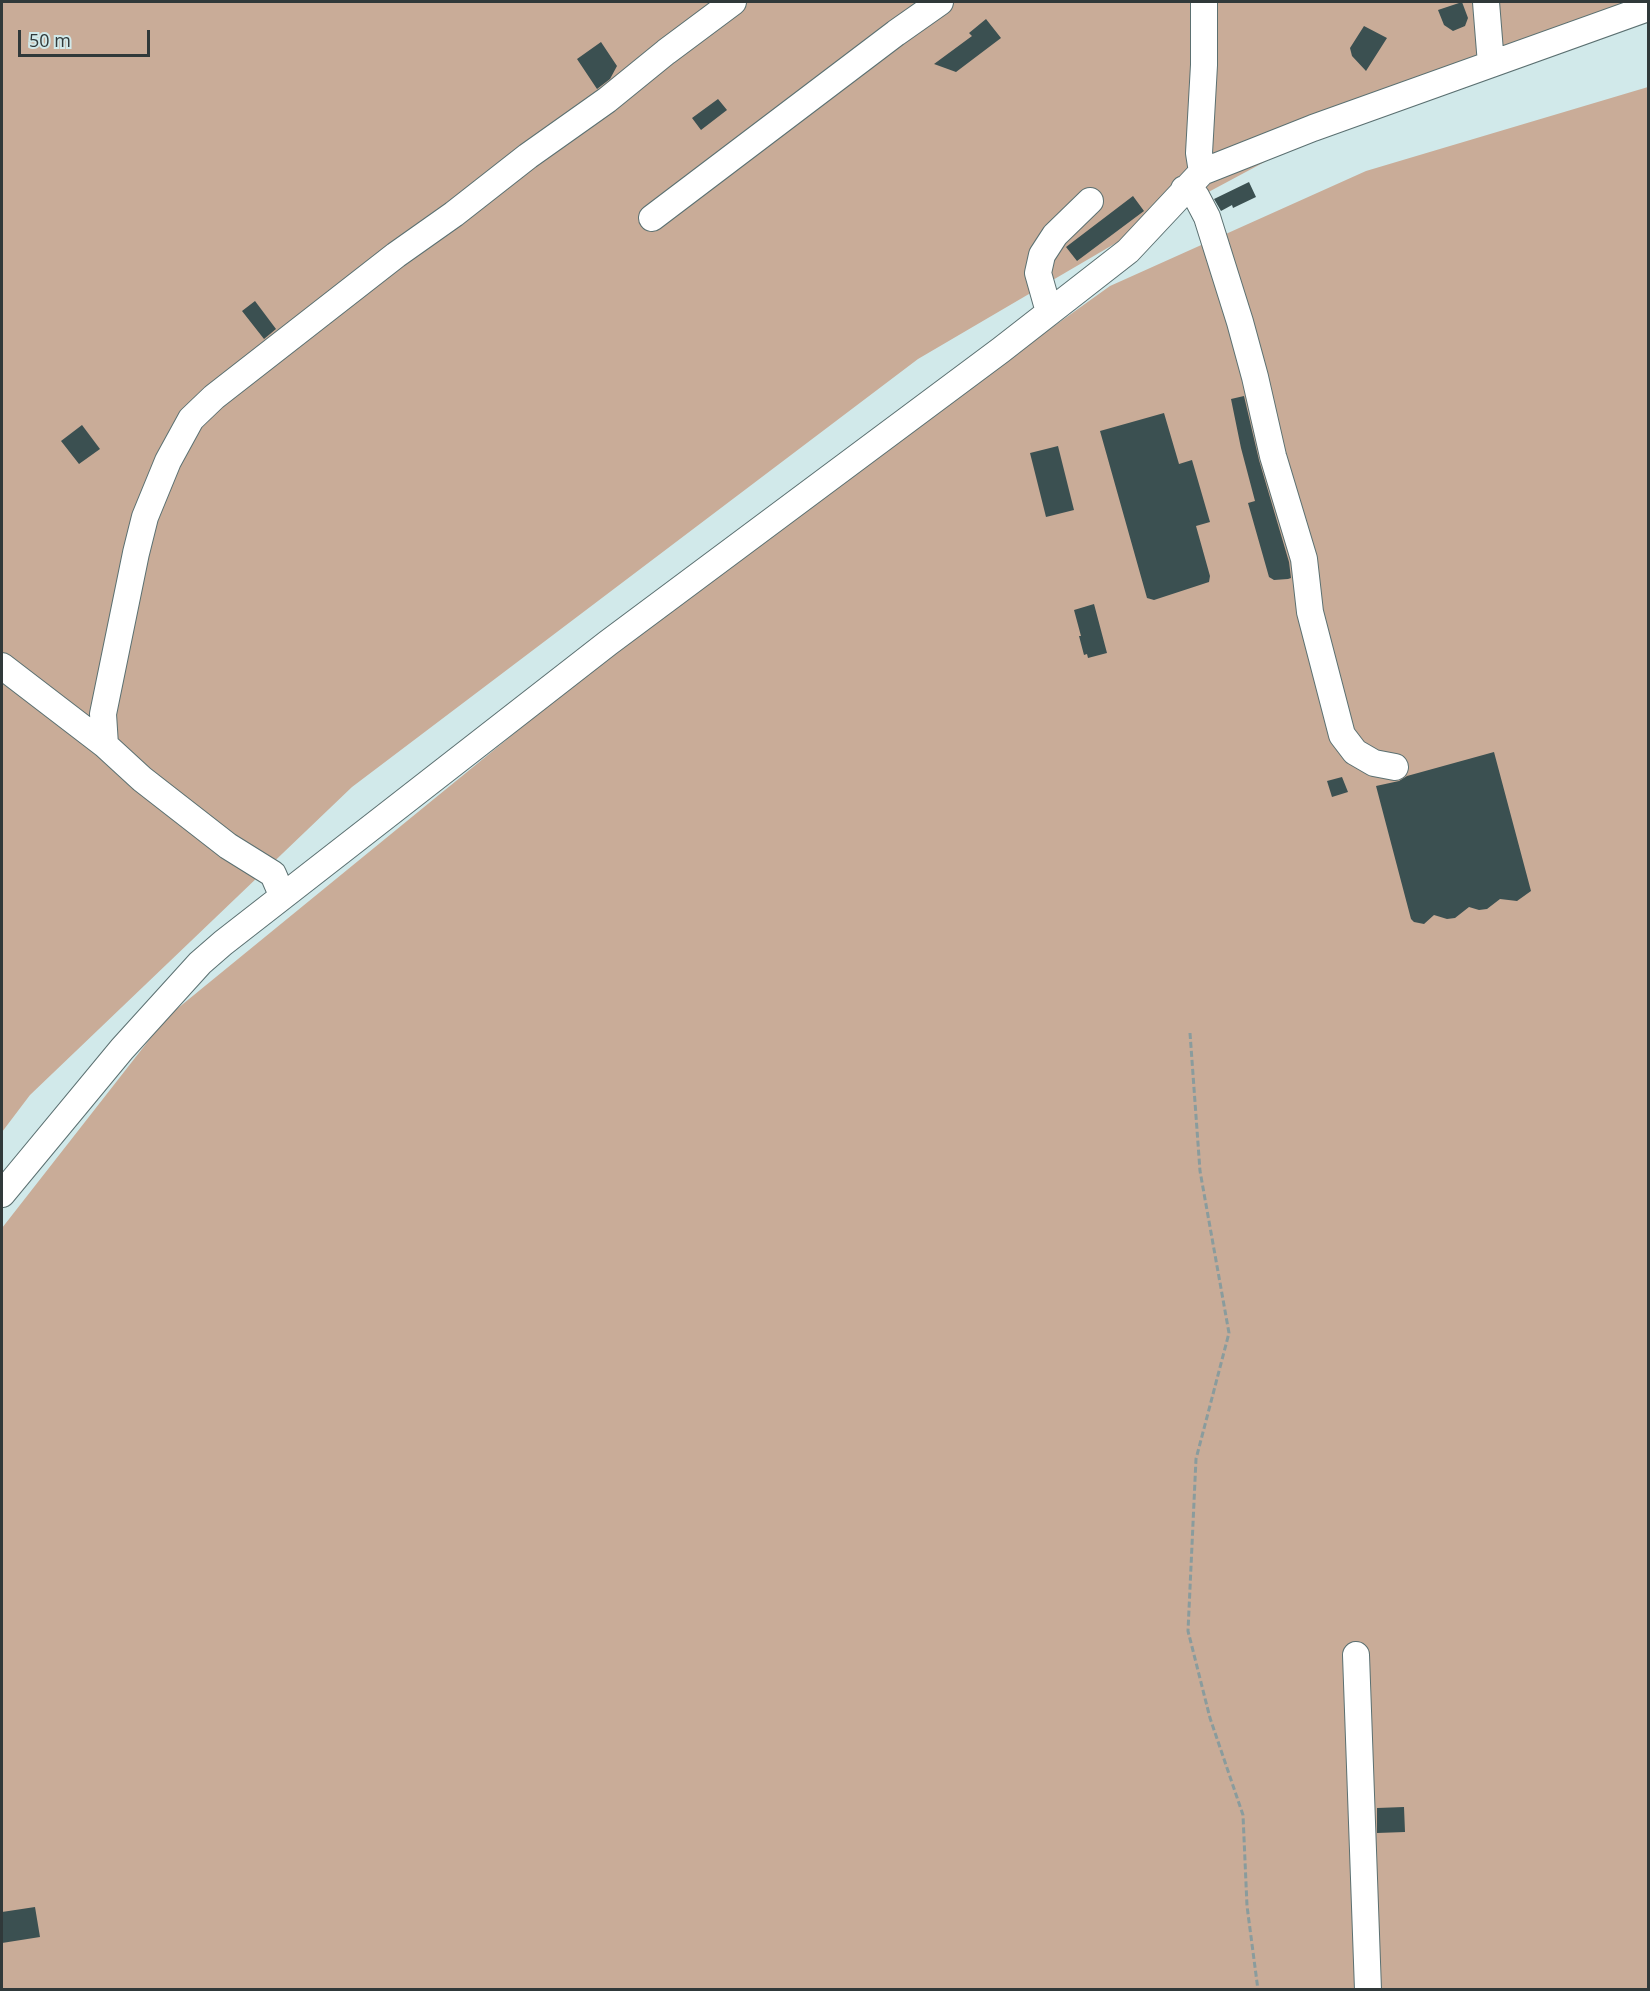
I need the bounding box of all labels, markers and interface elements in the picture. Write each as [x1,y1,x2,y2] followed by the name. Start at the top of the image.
[21,18,153,56] scale bar
[29,28,71,52] text: 50 m

